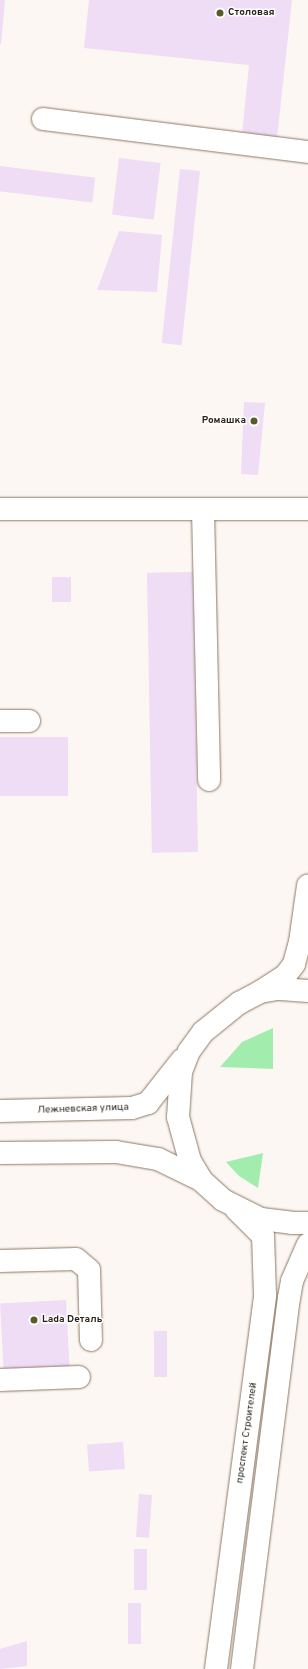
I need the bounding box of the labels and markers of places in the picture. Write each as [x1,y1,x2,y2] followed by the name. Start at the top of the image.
[228,7,274,19] place label: Столовая
[215,8,225,18] marker: Столовая
[202,415,246,427] place label: Ромашка
[249,416,259,426] marker: Ромашка
[42,1314,102,1326] place label: Lada Dеталь
[29,1315,39,1325] marker: Lada Dеталь

